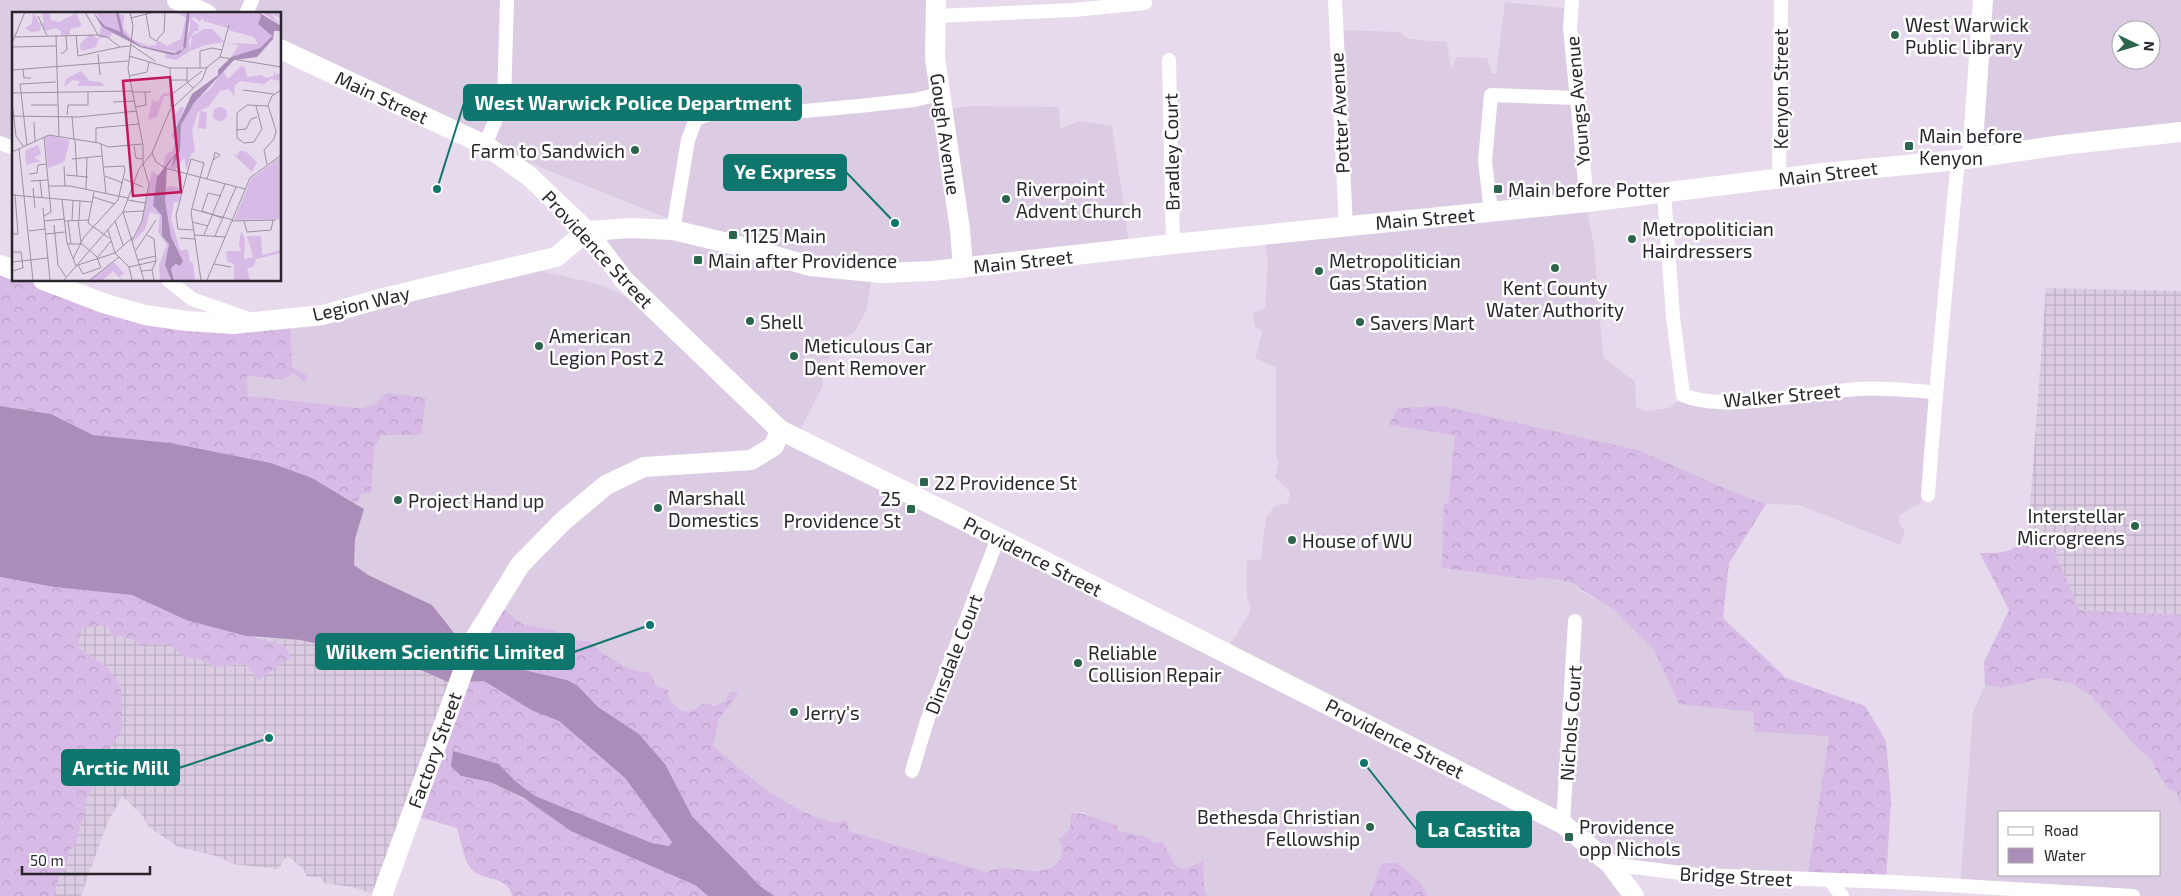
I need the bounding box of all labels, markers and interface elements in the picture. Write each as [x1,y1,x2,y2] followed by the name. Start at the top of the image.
[12,12,281,281] inset map
[1905,13,2029,58] place label: West Warwick Public Library
[2111,20,2161,70] north arrow
[1769,28,1792,150] street label: Kenyon Street
[1889,29,1901,41] marker: West Warwick Public Library
[1560,35,1594,167] street label: Youngs Avenue
[2141,40,2158,52] text: N
[1324,52,1354,174] street label: Potter Avenue
[332,65,432,129] street label: Main Street
[926,72,966,196] street label: Gough Avenue
[464,85,801,120] callout: West Warwick Police Department
[475,90,791,114] text: West Warwick Police Department
[1158,93,1184,211] street label: Bradley Court
[1919,124,2023,169] place label: Main before Kenyon
[471,139,625,162] place label: Farm to Sandwich
[1903,140,1915,152] marker: Main before Kenyon
[629,144,641,156] marker: Farm to Sandwich
[724,155,846,190] callout: Ye Express
[1777,155,1879,191] street label: Main Street
[734,159,836,183] text: Ye Express
[1016,177,1142,222] place label: Riverpoint Advent Church
[1508,178,1670,201] place label: Main before Potter
[1492,183,1504,195] marker: Main before Potter
[538,185,658,313] street label: Providence Street
[1000,193,1012,205] marker: Riverpoint Advent Church
[1374,202,1476,234] street label: Main Street
[1642,217,1774,262] place label: Metropolitician Hairdressers
[743,224,826,247] place label: 1125 Main
[727,229,739,241] marker: 1125 Main
[1626,233,1638,245] marker: Metropolitician Hairdressers
[972,244,1074,278] street label: Main Street
[708,249,897,272] place label: Main after Providence
[1329,249,1461,294] place label: Metropolitician Gas Station
[692,254,704,266] marker: Main after Providence
[1549,262,1561,274] marker: Kent County Water Authority
[1313,265,1325,277] marker: Metropolitician Gas Station
[1486,276,1624,321] place label: Kent County Water Authority
[310,281,412,325] street label: Legion Way
[760,310,804,333] place label: Shell
[1370,311,1475,334] place label: Savers Mart
[744,315,756,327] marker: Shell
[1354,316,1366,328] marker: Savers Mart
[549,324,664,369] place label: American Legion Post 2
[804,334,933,379] place label: Meticulous Car Dent Remover
[533,340,545,352] marker: American Legion Post 2
[788,350,800,362] marker: Meticulous Car Dent Remover
[1722,378,1842,412] street label: Walker Street
[934,471,1077,494] place label: 22 Providence St
[918,476,930,488] marker: 22 Providence St
[668,486,759,531] place label: Marshall Domestics
[783,487,901,532] place label: 25 Providence St
[408,489,544,512] place label: Project Hand up
[392,494,404,506] marker: Project Hand up
[652,502,664,514] marker: Marshall Domestics
[905,503,917,515] marker: 25 Providence St
[2017,504,2125,549] place label: Interstellar Microgreens
[960,511,1106,601] street label: Providence Street
[2129,520,2141,532] marker: Interstellar Microgreens
[1302,529,1413,552] place label: House of WU
[1286,534,1298,546] marker: House of WU
[920,591,986,717] street label: Dinsdale Court
[316,634,574,669] callout: Wilkem Scientific Limited
[326,639,564,663] text: Wilkem Scientific Limited
[1088,641,1222,686] place label: Reliable Collision Repair
[1072,657,1084,669] marker: Reliable Collision Repair
[1554,664,1586,782] street label: Nichols Court
[402,689,466,811] street label: Factory Street
[1322,693,1468,783] street label: Providence Street
[804,701,860,724] place label: Jerry's
[788,706,800,718] marker: Jerry's
[62,750,179,785] callout: Arctic Mill
[73,755,170,779] text: Arctic Mill
[1197,805,1360,850] place label: Bethesda Christian Fellowship
[1998,811,2161,876] legend
[1417,812,1531,847] callout: La Castita
[1579,815,1681,860] place label: Providence opp Nichols
[1427,817,1521,841] text: La Castita
[1364,821,1376,833] marker: Bethesda Christian Fellowship
[2044,821,2079,839] text: Road
[1563,831,1575,843] marker: Providence opp Nichols
[22,844,150,876] scale bar
[2044,846,2086,864] text: Water
[30,851,64,869] text: 50 m
[1679,862,1793,890] street label: Bridge Street

